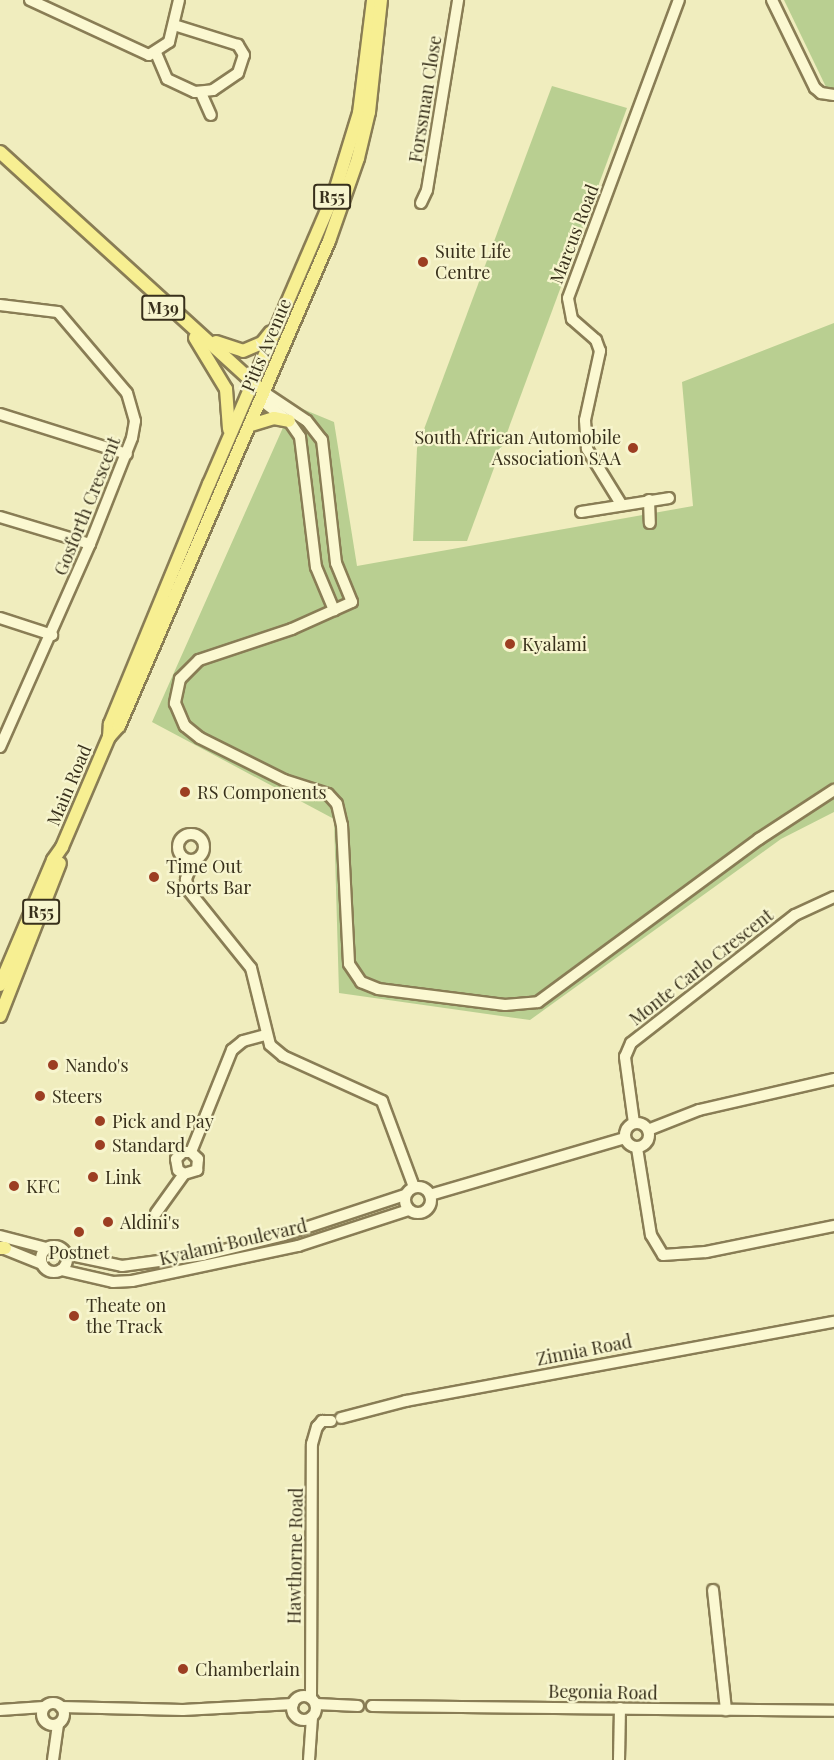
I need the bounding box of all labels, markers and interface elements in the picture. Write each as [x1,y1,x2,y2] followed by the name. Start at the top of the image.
[404,34,446,164] street label: Forssman Close
[545,181,603,287] street label: Marcus Road
[312,184,352,210] road number: R55
[435,241,511,284] place label: Suite Life Centre
[416,255,430,269] marker: Suite Life Centre
[140,295,186,321] road number: M39
[237,295,295,395] street label: Pitts Avenue
[413,427,621,470] place label: South African Automobile Association SAA
[49,433,125,579] street label: Gosforth Crescent
[626,441,640,455] marker: South African Automobile Association SAA
[522,633,587,655] place label: Kyalami
[503,637,517,651] marker: Kyalami
[42,741,96,829] street label: Main Road
[197,781,326,803] place label: RS Components
[178,785,192,799] marker: RS Components
[166,856,251,898] place label: Time Out Sports Bar
[147,870,161,884] marker: Time Out Sports Bar
[22,899,60,925] road number: R55
[625,904,777,1030] street label: Monte Carlo Crescent
[65,1054,128,1076] place label: Nando's
[46,1058,60,1072] marker: Nando's
[52,1085,102,1107] place label: Steers
[33,1089,47,1103] marker: Steers
[112,1110,214,1132] place label: Pick and Pay
[93,1114,107,1128] marker: Pick and Pay
[112,1134,185,1156] place label: Standard
[93,1138,107,1152] marker: Standard
[105,1166,142,1188] place label: Link
[86,1170,100,1184] marker: Link
[26,1175,60,1197] place label: KFC
[7,1179,21,1193] marker: KFC
[120,1211,180,1233] place label: Aldini's
[101,1215,115,1229] marker: Aldini's
[157,1215,309,1269] street label: Kyalami Boulevard
[72,1225,86,1239] marker: Postnet
[49,1241,109,1263] place label: Postnet
[86,1295,166,1338] place label: Theate on the Track
[67,1309,81,1323] marker: Theate on the Track
[534,1330,634,1370] street label: Zinnia Road
[283,1488,307,1624] street label: Hawthorne Road
[195,1658,300,1680] place label: Chamberlain
[176,1662,190,1676] marker: Chamberlain
[548,1680,658,1704] street label: Begonia Road

